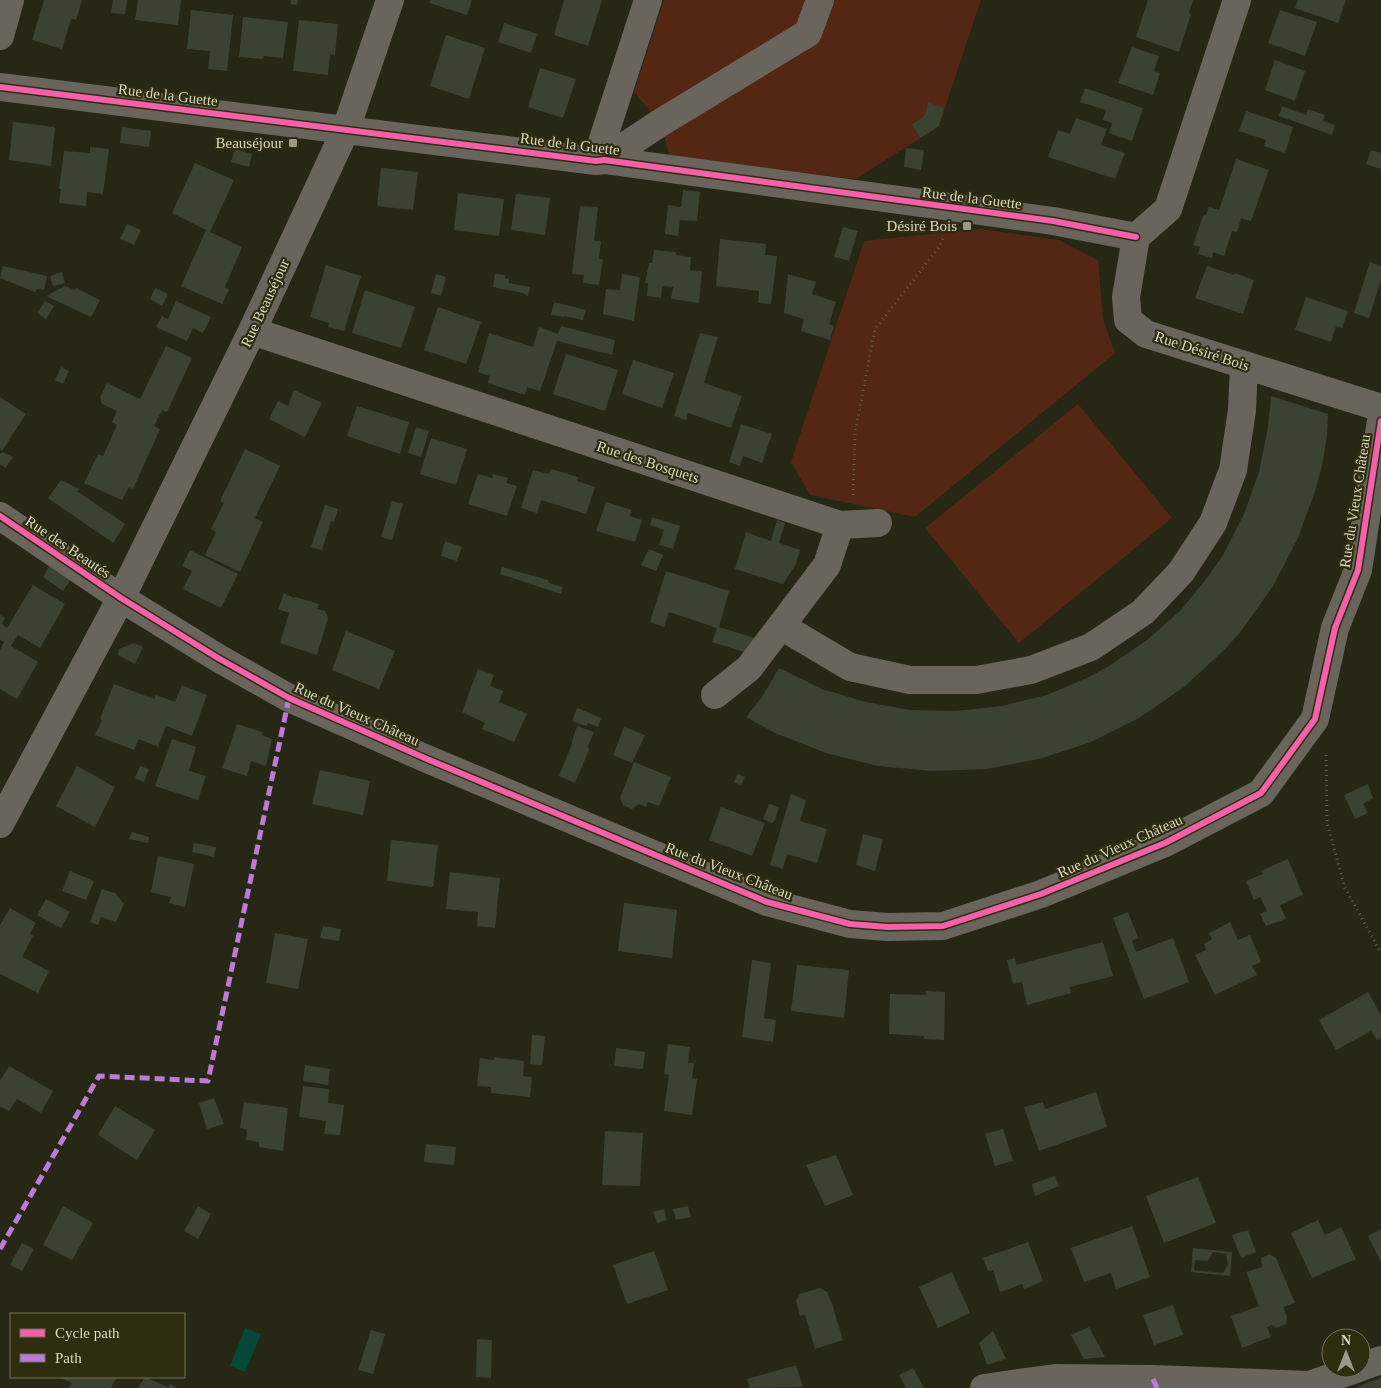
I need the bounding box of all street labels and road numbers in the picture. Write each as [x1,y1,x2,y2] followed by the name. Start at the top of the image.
[117,81,219,109] street label: Rue de la Guette
[519,130,621,158] street label: Rue de la Guette
[921,184,1023,212] street label: Rue de la Guette
[238,256,292,350] street label: Rue Beauséjour
[1153,328,1251,374] street label: Rue Désiré Bois
[1337,433,1374,569] street label: Rue du Vieux Château
[595,438,701,486] street label: Rue des Bosquets
[22,513,114,581] street label: Rue des Beautés
[292,679,422,749] street label: Rue du Vieux Château
[1055,811,1185,881] street label: Rue du Vieux Château
[663,839,795,903] street label: Rue du Vieux Château

